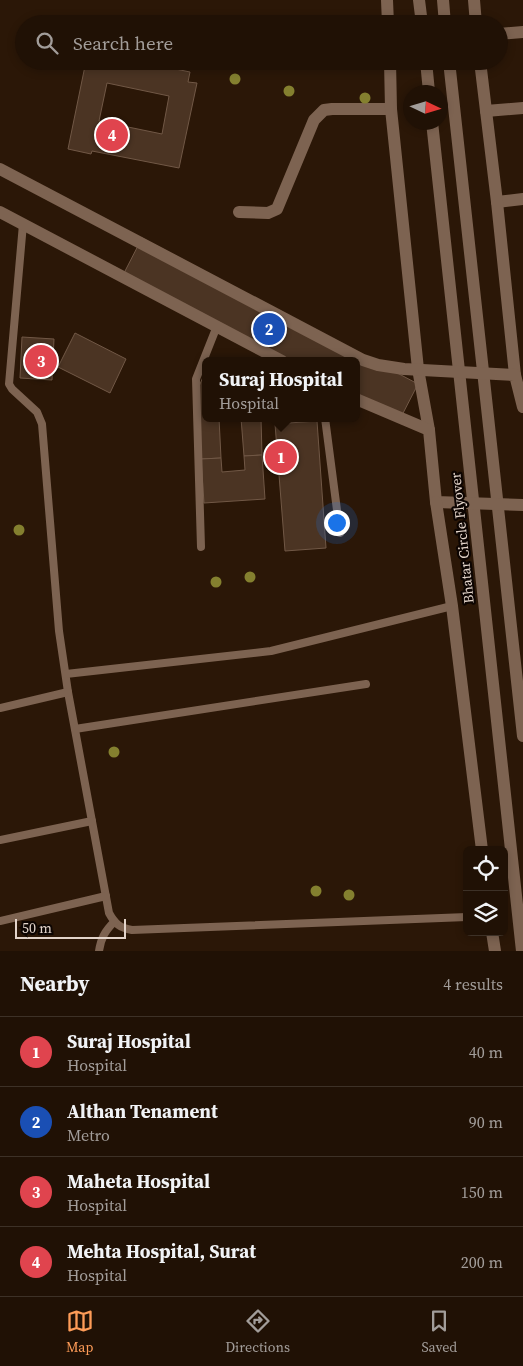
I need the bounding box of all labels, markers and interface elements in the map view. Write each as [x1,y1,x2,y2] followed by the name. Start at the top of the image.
[15,15,508,70] search box
[33,29,61,57] icon: search
[73,30,173,56] text: Search here
[403,85,448,130] north arrow
[96,116,128,154] pin: 4
[253,310,285,348] pin: 2
[25,342,57,380] pin: 3
[202,357,360,422] popup
[219,366,343,392] text: Suraj Hospital
[219,392,279,414] text: Hospital
[265,438,297,476] pin: 1
[445,471,479,604] street label: Bhatar Circle Flyover
[324,510,350,536] your location
[463,846,508,936] map controls
[463,846,508,891] button: locate
[463,891,508,936] button: layers
[15,916,126,939] scale bar
[22,918,52,938] text: 50 m
[20,969,90,998] text: Nearby
[443,973,503,995] text: 4 results
[67,1028,191,1054] text: Suraj Hospital
[32,1041,40,1063] text: 1
[469,1041,503,1063] text: 40 m
[67,1054,127,1076] text: Hospital
[67,1098,218,1124] text: Althan Tenament
[32,1111,40,1133] text: 2
[469,1111,503,1133] text: 90 m
[67,1124,110,1146] text: Metro
[67,1168,210,1194] text: Maheta Hospital
[32,1181,40,1203] text: 3
[461,1181,503,1203] text: 150 m
[67,1194,127,1216] text: Hospital
[67,1238,256,1264] text: Mehta Hospital, Surat
[32,1251,40,1273] text: 4
[461,1251,503,1273] text: 200 m
[67,1264,127,1286] text: Hospital
[66,1307,94,1357] tab: Map
[225,1307,290,1357] tab: Directions
[421,1307,457,1357] tab: Saved

